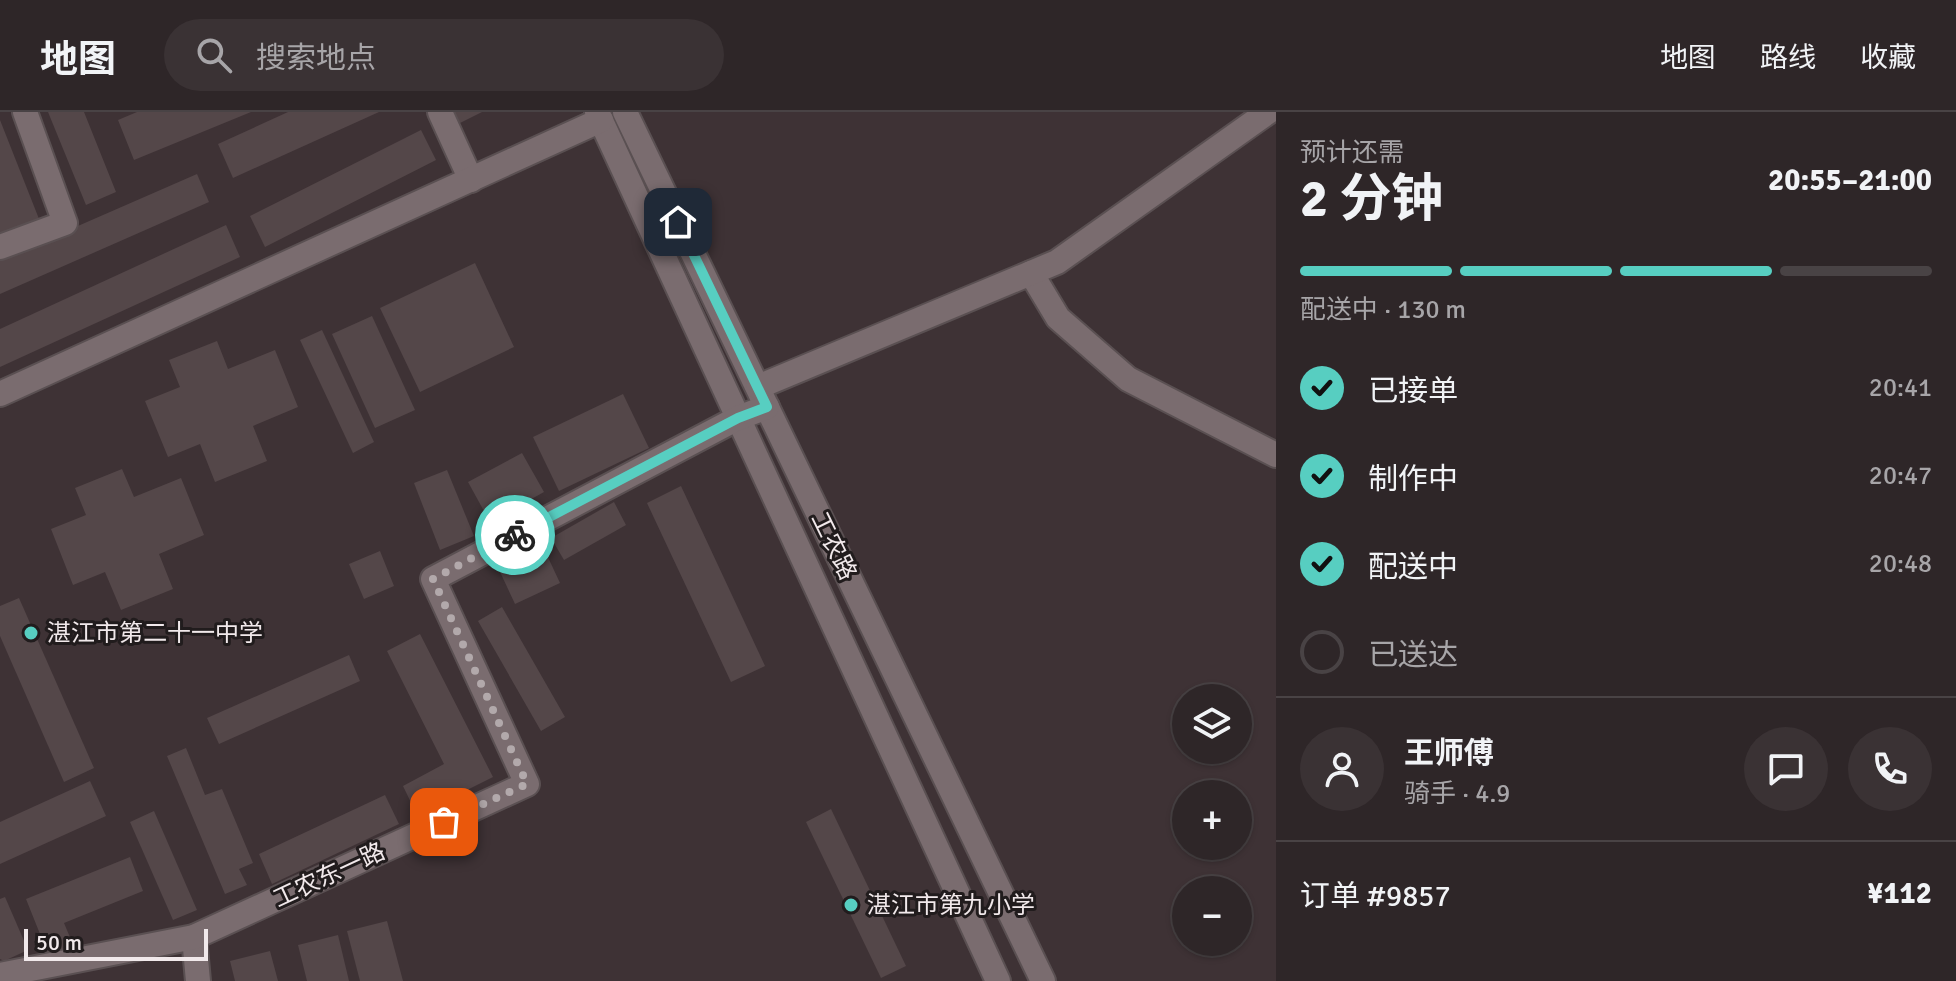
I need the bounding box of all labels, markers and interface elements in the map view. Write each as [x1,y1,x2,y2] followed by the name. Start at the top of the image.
[164,19,724,91] search box
[192,33,236,77] icon: search
[40,36,116,83] text: 地图
[256,40,376,77] text: 搜索地点
[1660,41,1716,75] text: 地图
[1760,41,1816,75] text: 路线
[1860,41,1916,75] text: 收藏
[1300,137,1404,169] text: 预计还需
[1768,162,1932,199] text: 20:55–21:00
[1300,167,1444,231] text: 2 分钟
[644,188,712,256] pin
[656,200,700,244] icon: home
[1300,294,1466,326] text: 配送中 · 130 m
[1300,366,1344,410] icon: check
[1869,372,1932,404] text: 20:41
[1368,373,1458,410] text: 已接单
[1300,454,1344,498] icon: check
[1869,460,1932,492] text: 20:47
[1368,461,1458,498] text: 制作中
[475,495,555,575] courier
[805,507,863,585] street label: 工农路
[493,513,537,557] icon: bike
[1300,542,1344,586] icon: check
[1869,548,1932,580] text: 20:48
[1368,549,1458,586] text: 配送中
[47,618,263,648] place label: 湛江市第二十一中学
[22,624,40,642] marker: 湛江市第二十一中学
[1368,637,1458,674] text: 已送达
[1172,684,1252,956] map controls
[1172,684,1252,764] button: layers
[1300,727,1384,811] button: person
[1744,727,1828,811] button: chat
[1848,727,1932,811] button: phone
[1404,735,1494,772] text: 王师傅
[1404,778,1510,810] text: 骑手 · 4.9
[1172,780,1252,860] button: +
[410,788,478,856] pin
[422,800,466,844] icon: bag
[268,836,390,914] street label: 工农东一路
[1867,875,1932,912] text: ¥112
[1172,876,1252,956] button: −
[1300,878,1451,915] text: 订单 #9857
[867,890,1035,920] place label: 湛江市第九小学
[842,896,860,914] marker: 湛江市第九小学
[24,925,208,961] scale bar
[36,929,82,956] text: 50 m

